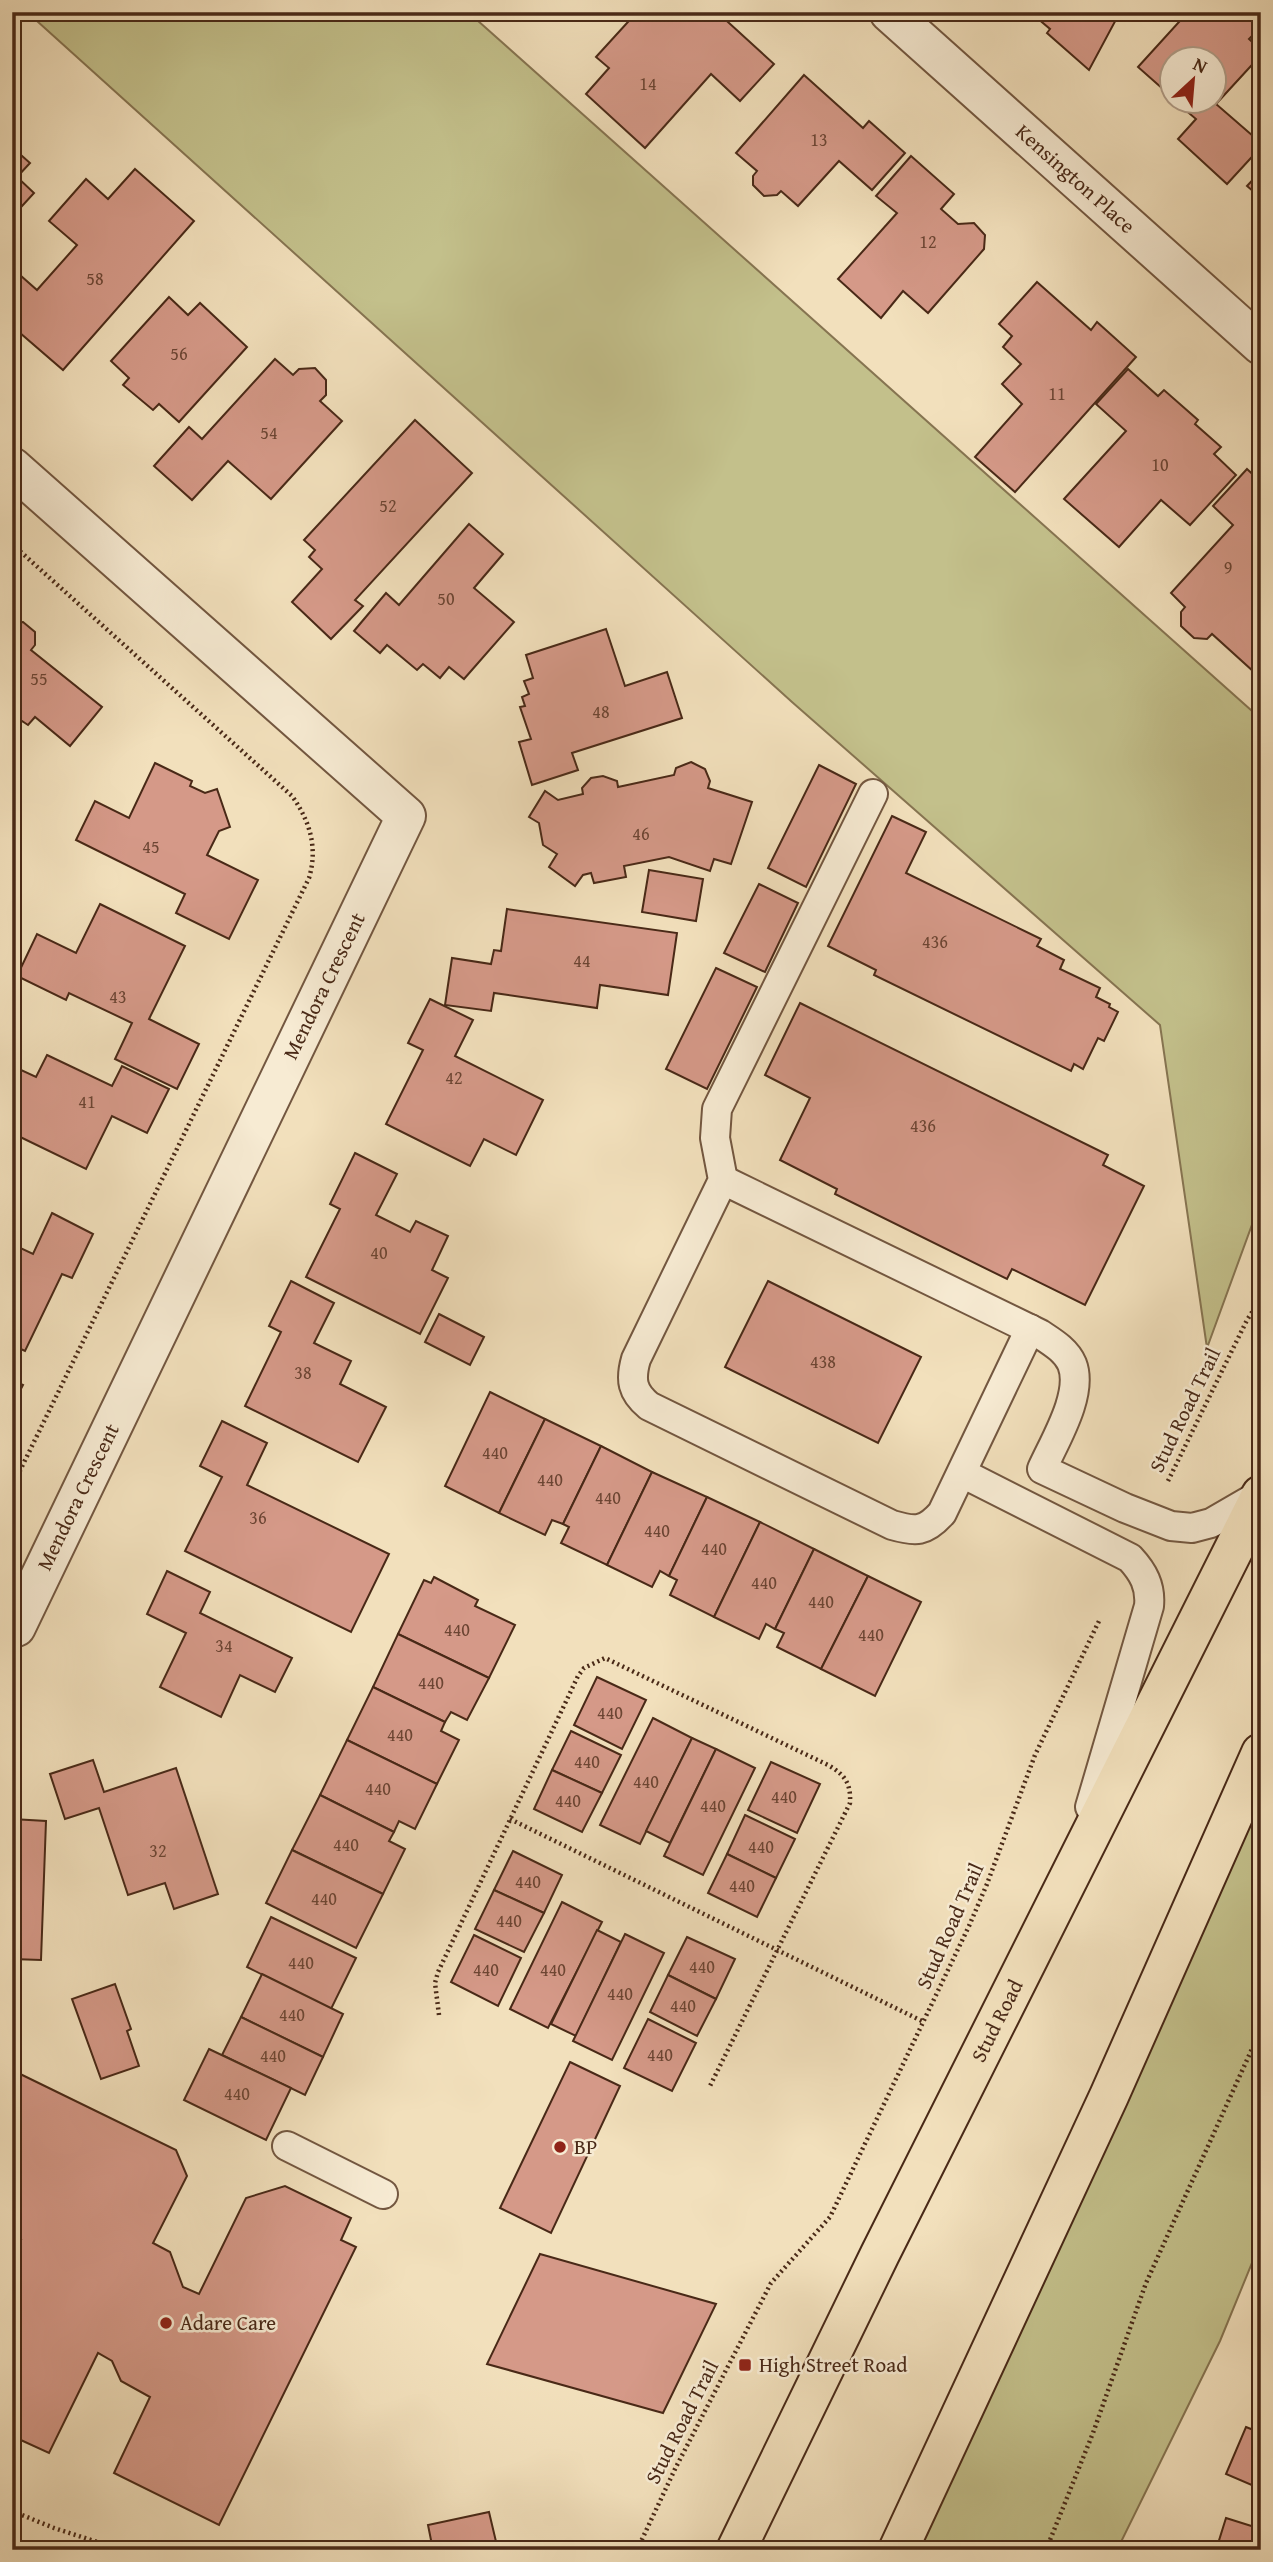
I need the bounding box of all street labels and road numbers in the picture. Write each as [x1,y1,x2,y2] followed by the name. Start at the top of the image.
[1009,116,1142,241] street label: Kensington Place
[275,907,373,1065] street label: Mendora Crescent
[1141,1342,1228,1477] street label: Stud Road Trail
[29,1418,127,1576] street label: Mendora Crescent
[908,1858,991,1994] street label: Stud Road Trail
[963,1973,1031,2067] street label: Stud Road
[637,2354,726,2489] street label: Stud Road Trail

